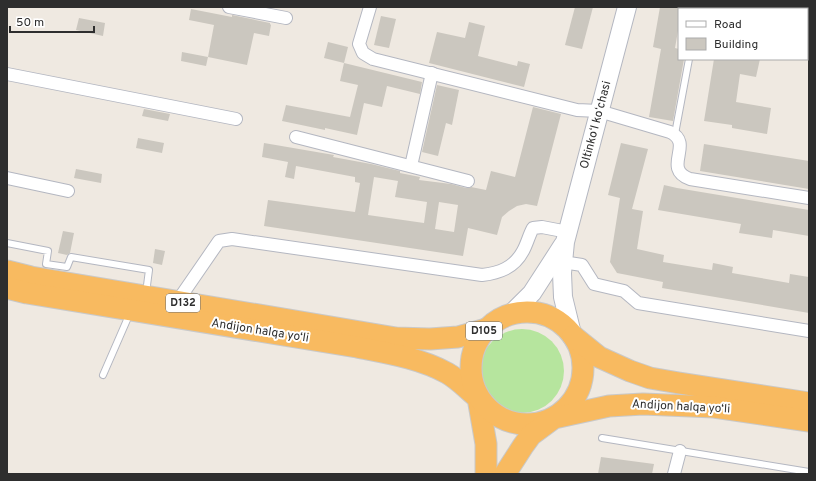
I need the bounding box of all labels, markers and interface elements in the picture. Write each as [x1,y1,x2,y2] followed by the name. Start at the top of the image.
[10,8,94,34] scale bar
[678,8,808,60] legend
[16,15,44,31] text: 50 m
[714,17,742,33] text: Road
[714,37,758,53] text: Building
[577,79,615,171] street label: Oltinkoʻl koʻchasi
[166,294,200,312] road number: D132
[210,315,310,347] street label: Andijon halqa yo‘li
[466,322,502,340] road number: D105
[631,396,731,418] street label: Andijon halqa yo‘li

